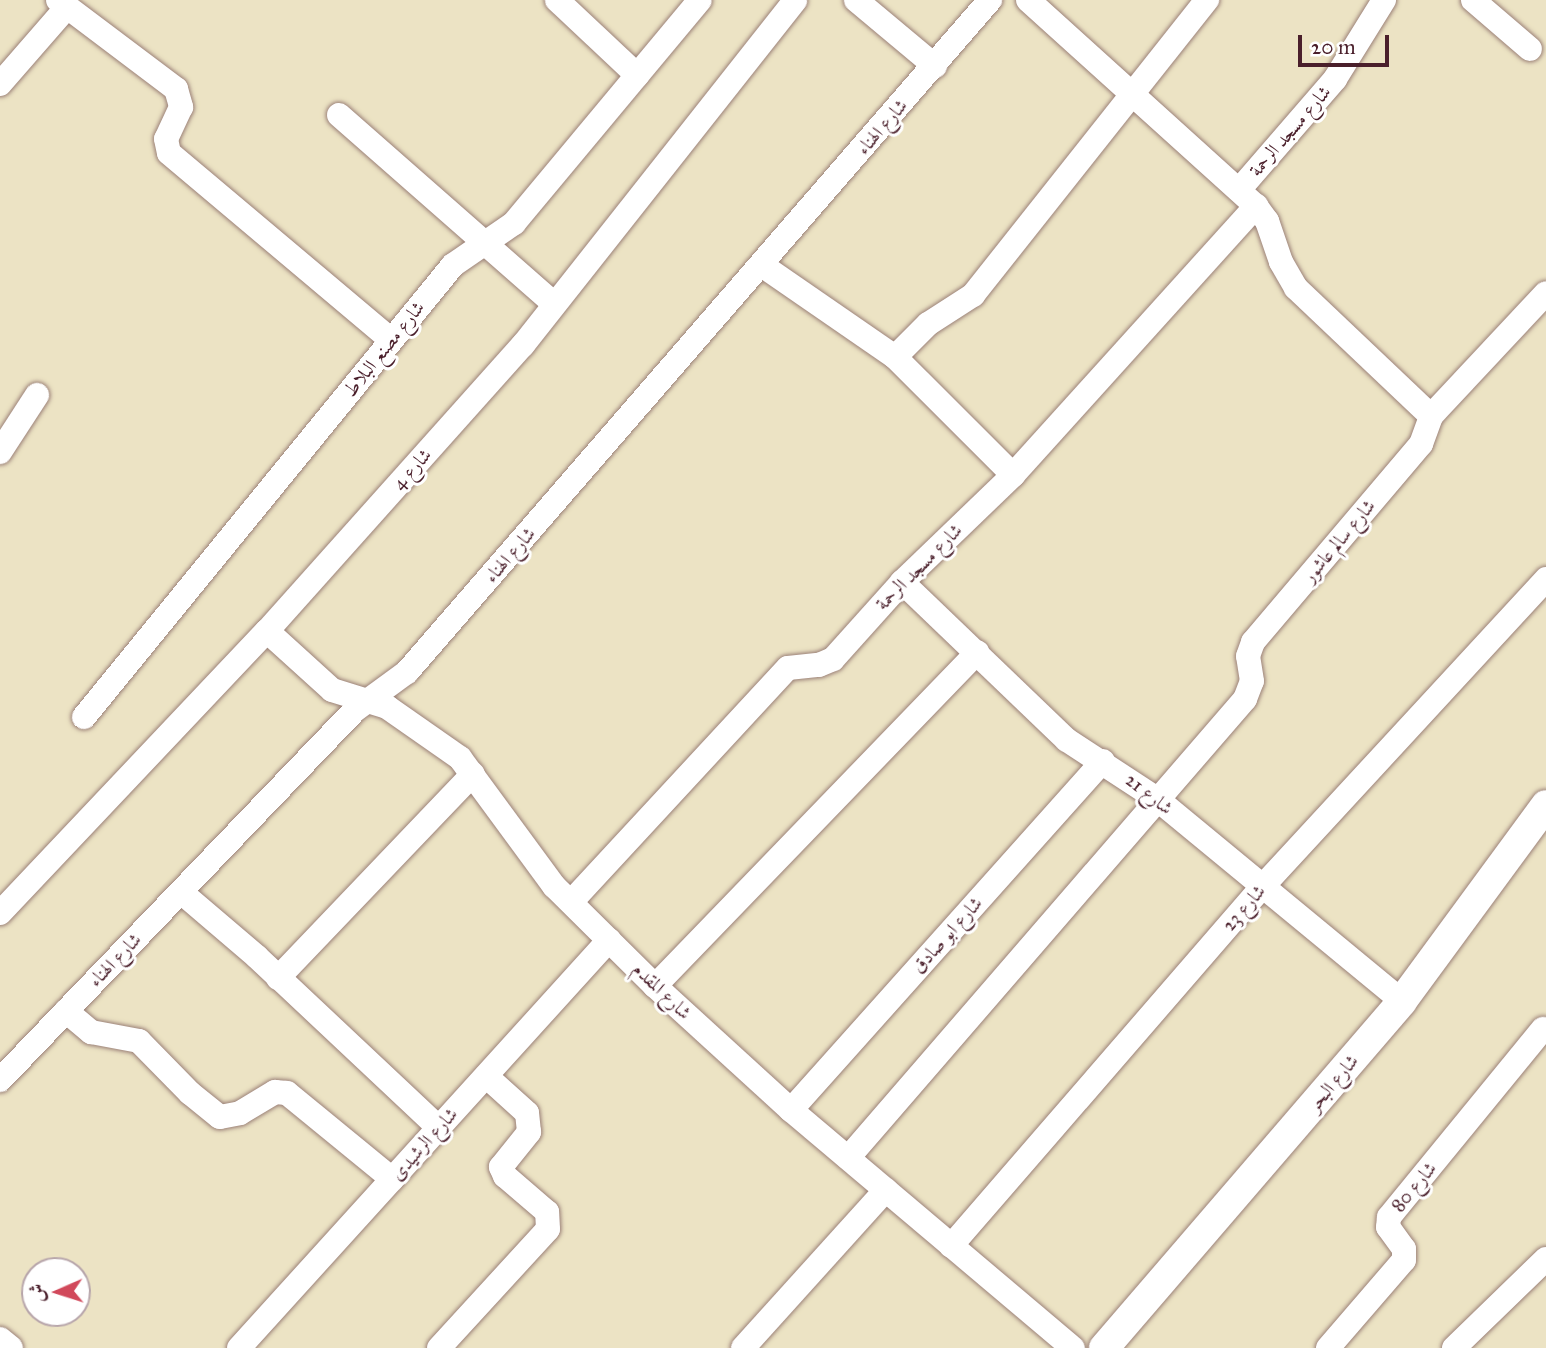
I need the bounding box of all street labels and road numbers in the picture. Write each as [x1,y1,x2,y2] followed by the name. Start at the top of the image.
[1244,81,1336,181] street label: شارع مسجد الرحمة
[852,95,912,159] street label: شارع الهناء
[338,297,430,401] street label: شارع مصنع البلاط
[388,444,436,494] street label: شارع 4
[1298,495,1380,587] street label: شارع سالم عاشور
[871,519,967,615] street label: شارع مسجد الرحمة
[480,523,540,587] street label: شارع الهناء
[1121,768,1177,820] street label: شارع 21
[1218,880,1270,936] street label: شارع 23
[907,892,987,978] street label: شارع ابو صادق
[84,928,146,992] street label: شارع الهناء
[628,958,696,1024] street label: شارع المقدم
[1303,1050,1363,1116] street label: شارع البحر
[386,1103,462,1185] street label: شارع الرشيدى
[1387,1157,1441,1217] street label: شارع 80

